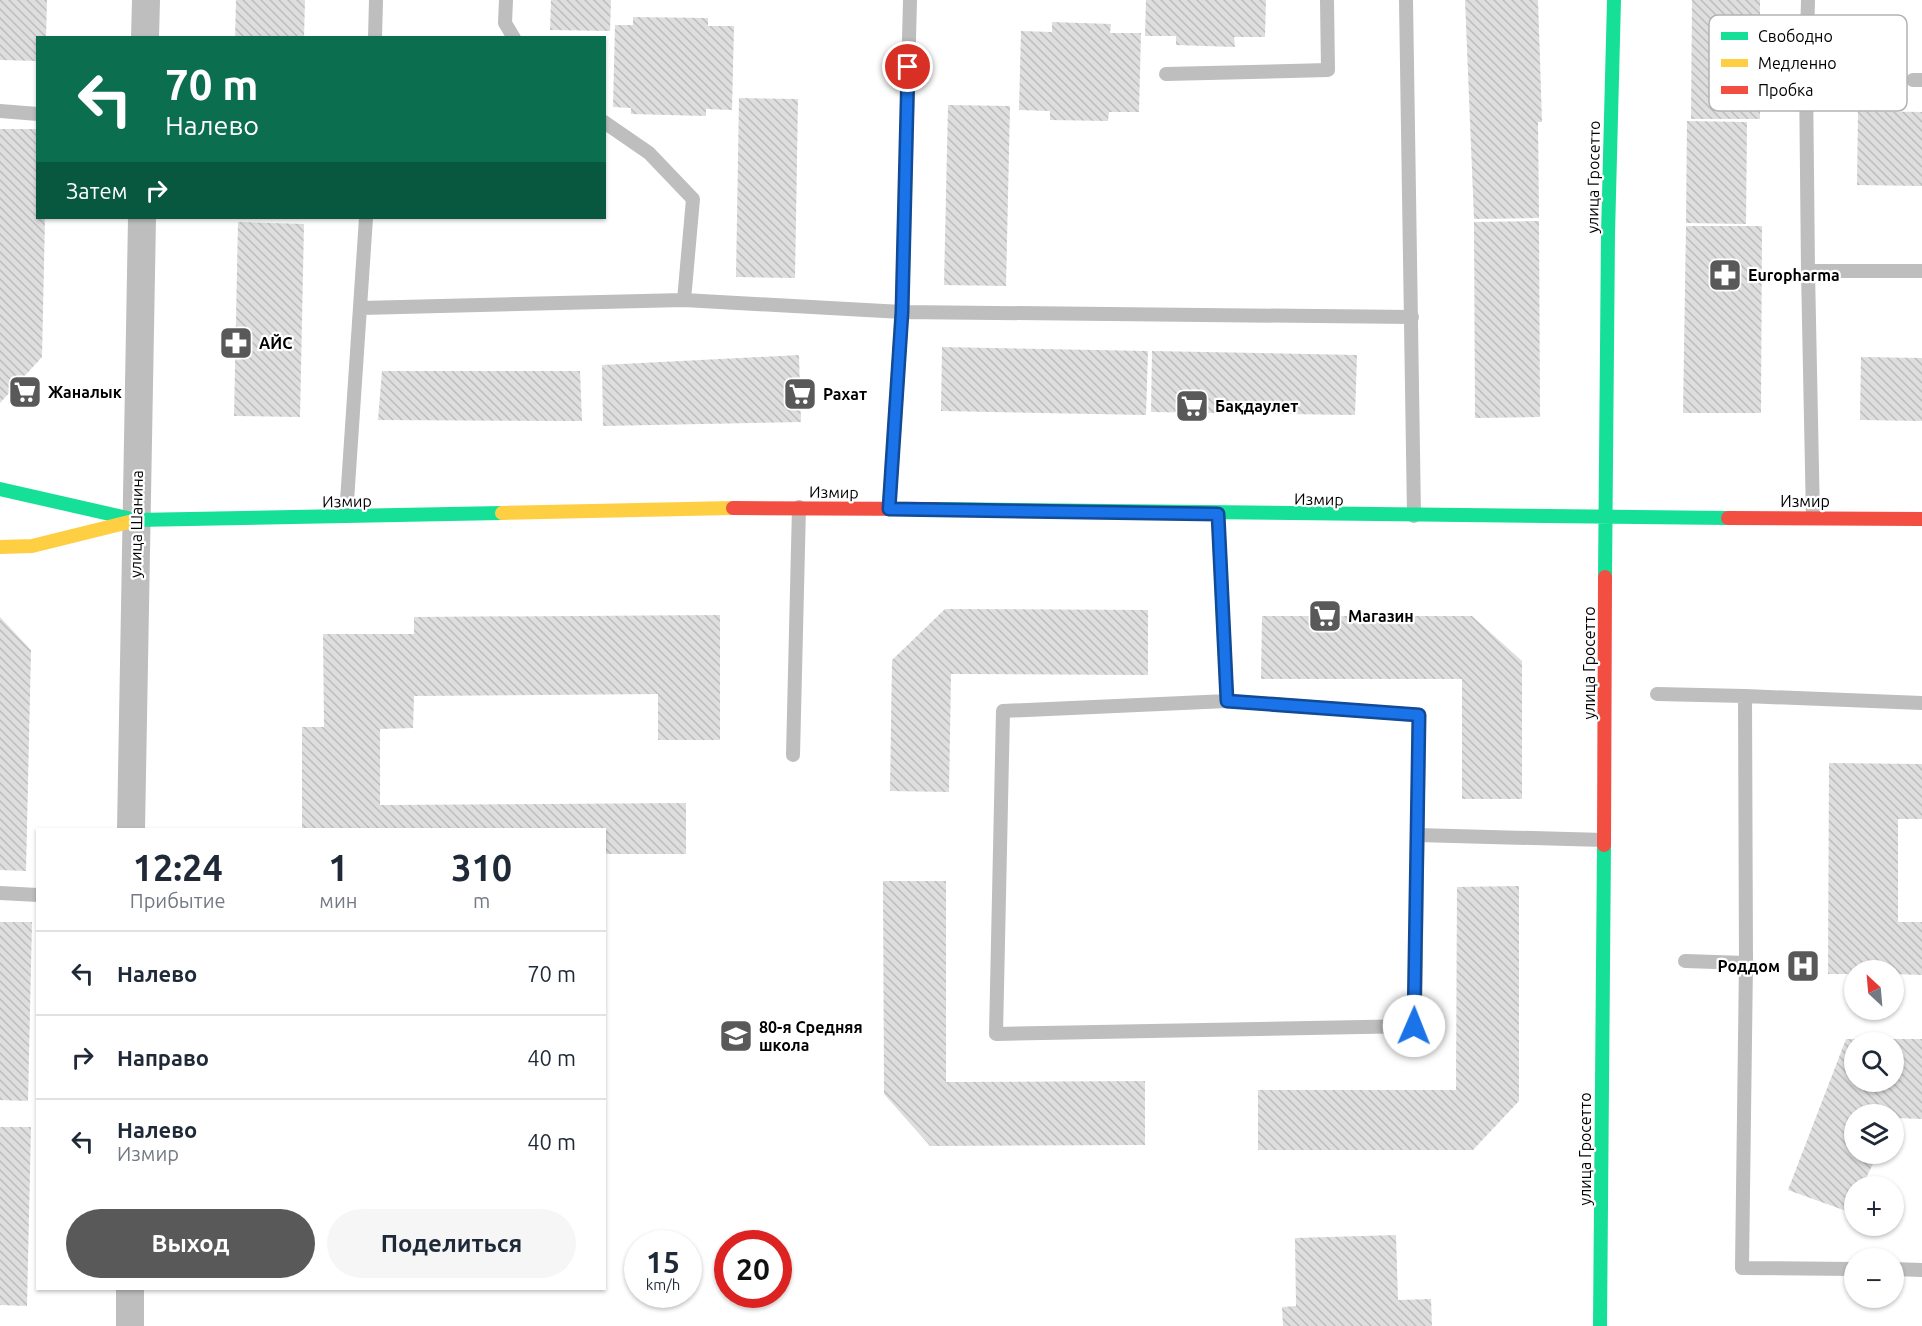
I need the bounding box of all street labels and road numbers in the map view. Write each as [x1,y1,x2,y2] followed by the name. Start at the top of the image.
[1583,120,1603,234] street label: улица Гросетто
[126,470,146,578] street label: улица Шанина
[809,483,859,501] street label: Измир
[1294,490,1344,508] street label: Измир
[322,492,372,510] street label: Измир
[1780,492,1830,510] street label: Измир
[1580,606,1598,720] street label: улица Гросетто
[1576,1092,1594,1206] street label: улица Гросетто

